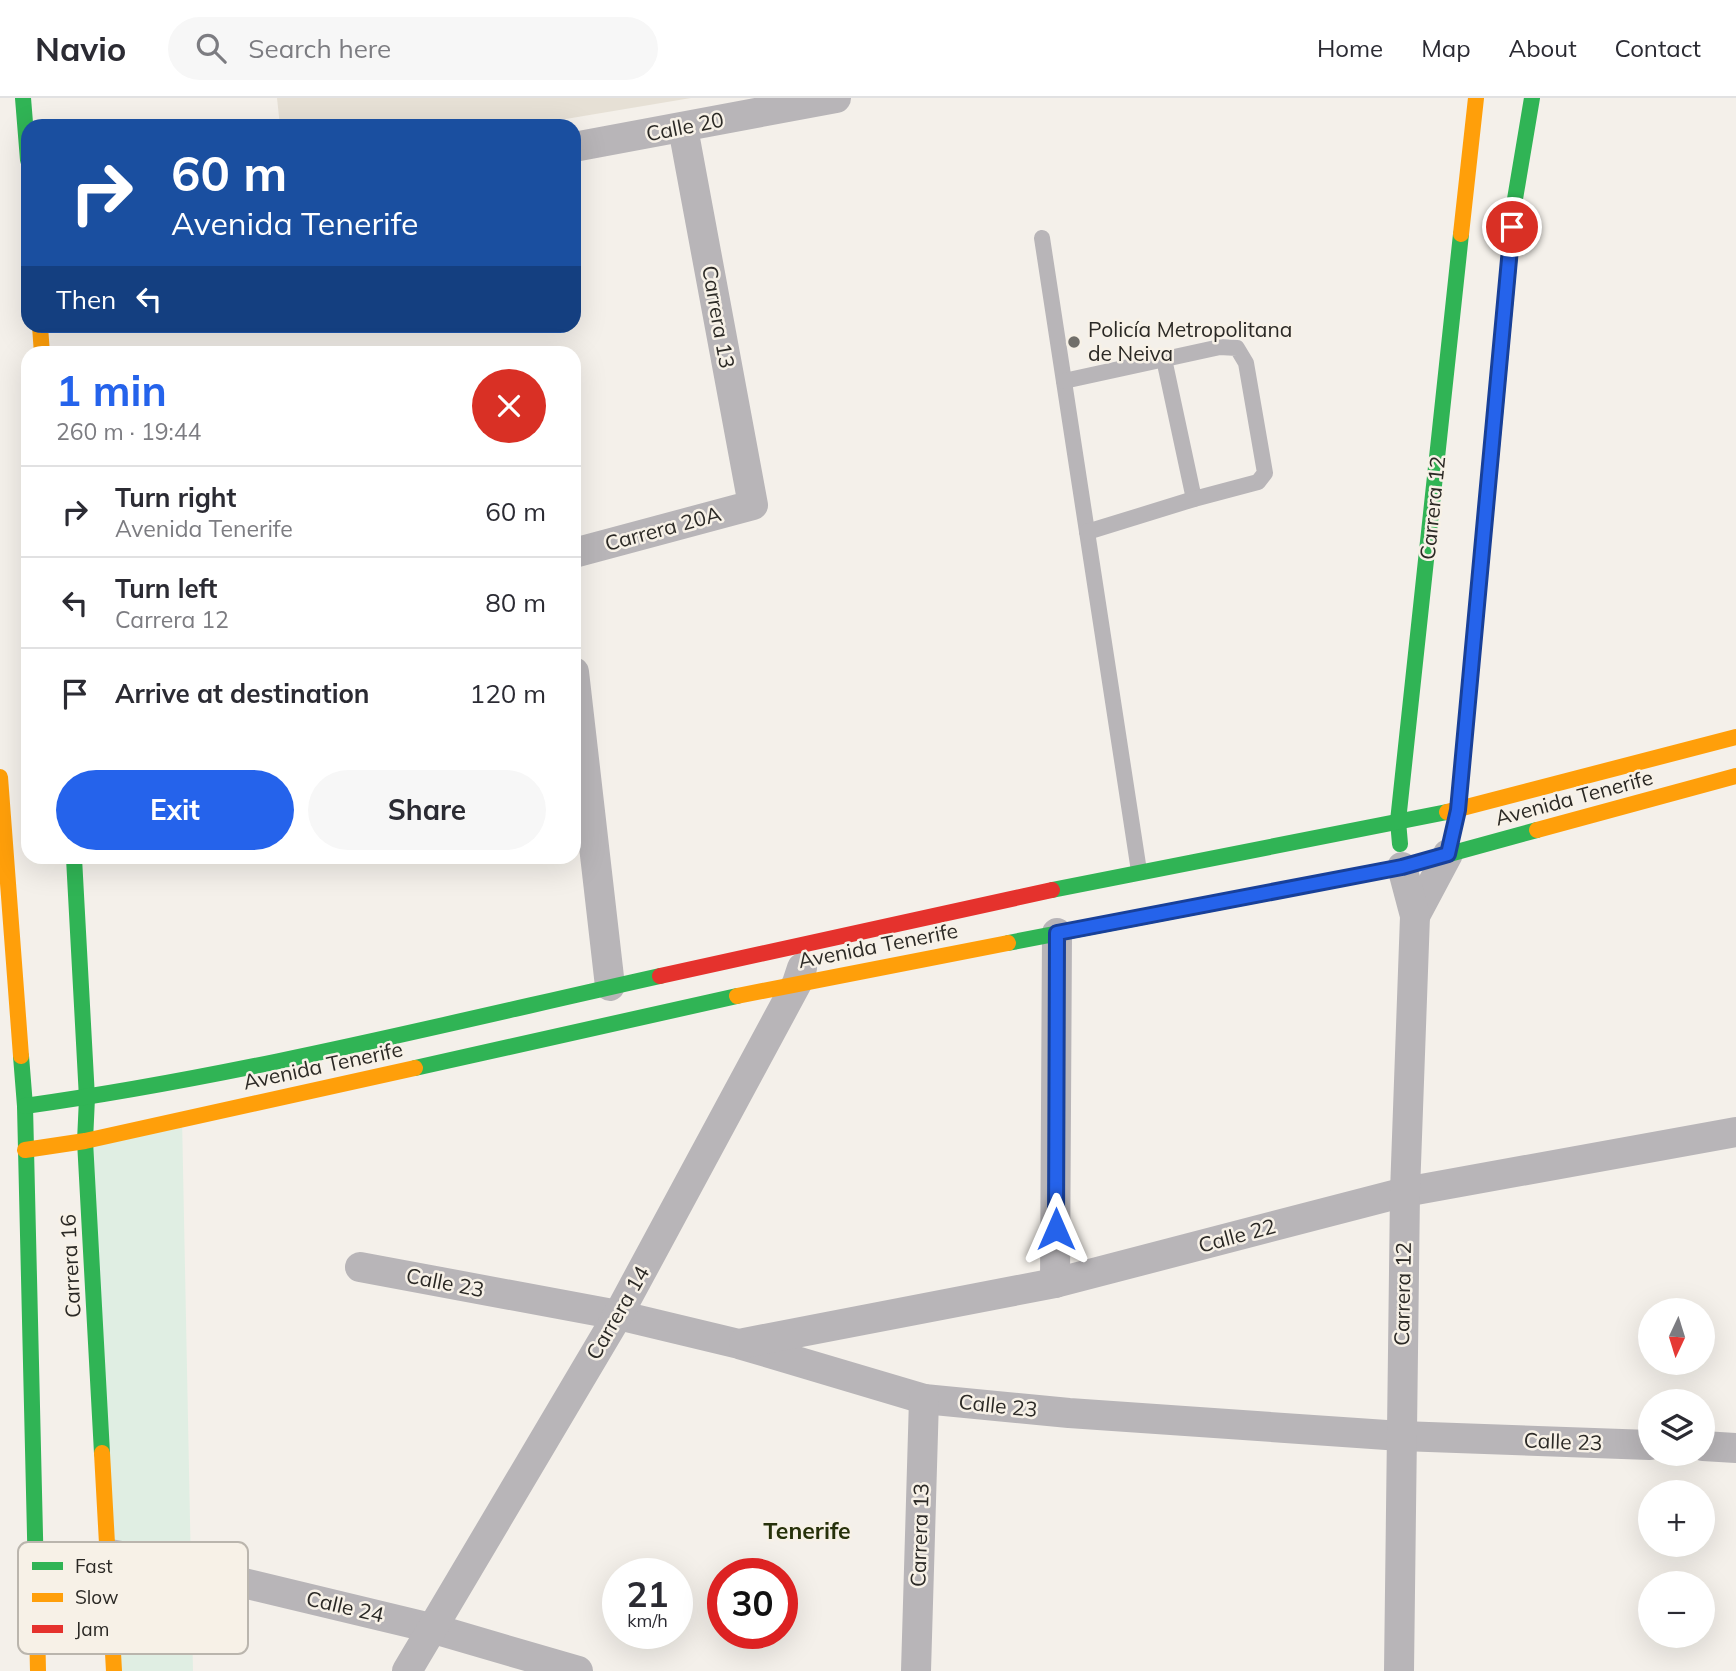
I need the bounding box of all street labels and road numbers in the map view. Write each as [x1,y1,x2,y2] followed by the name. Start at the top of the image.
[644,106,726,146] street label: Calle 20
[697,263,741,370] street label: Carrera 13
[1414,455,1450,561] street label: Carrera 12
[602,500,724,556] street label: Carrera 20A
[1492,763,1656,831] street label: Avenida Tenerife
[796,917,960,973] street label: Avenida Tenerife
[241,1035,405,1095] street label: Avenida Tenerife
[1195,1212,1278,1258] street label: Calle 22
[54,1213,86,1319] street label: Carrera 16
[1388,1242,1416,1346] street label: Carrera 12
[580,1261,655,1364] street label: Carrera 14
[404,1262,486,1302] street label: Calle 23
[958,1388,1039,1422] street label: Calle 23
[1523,1427,1603,1455] street label: Calle 23
[904,1483,934,1587] street label: Carrera 13
[304,1585,387,1628] street label: Calle 24

